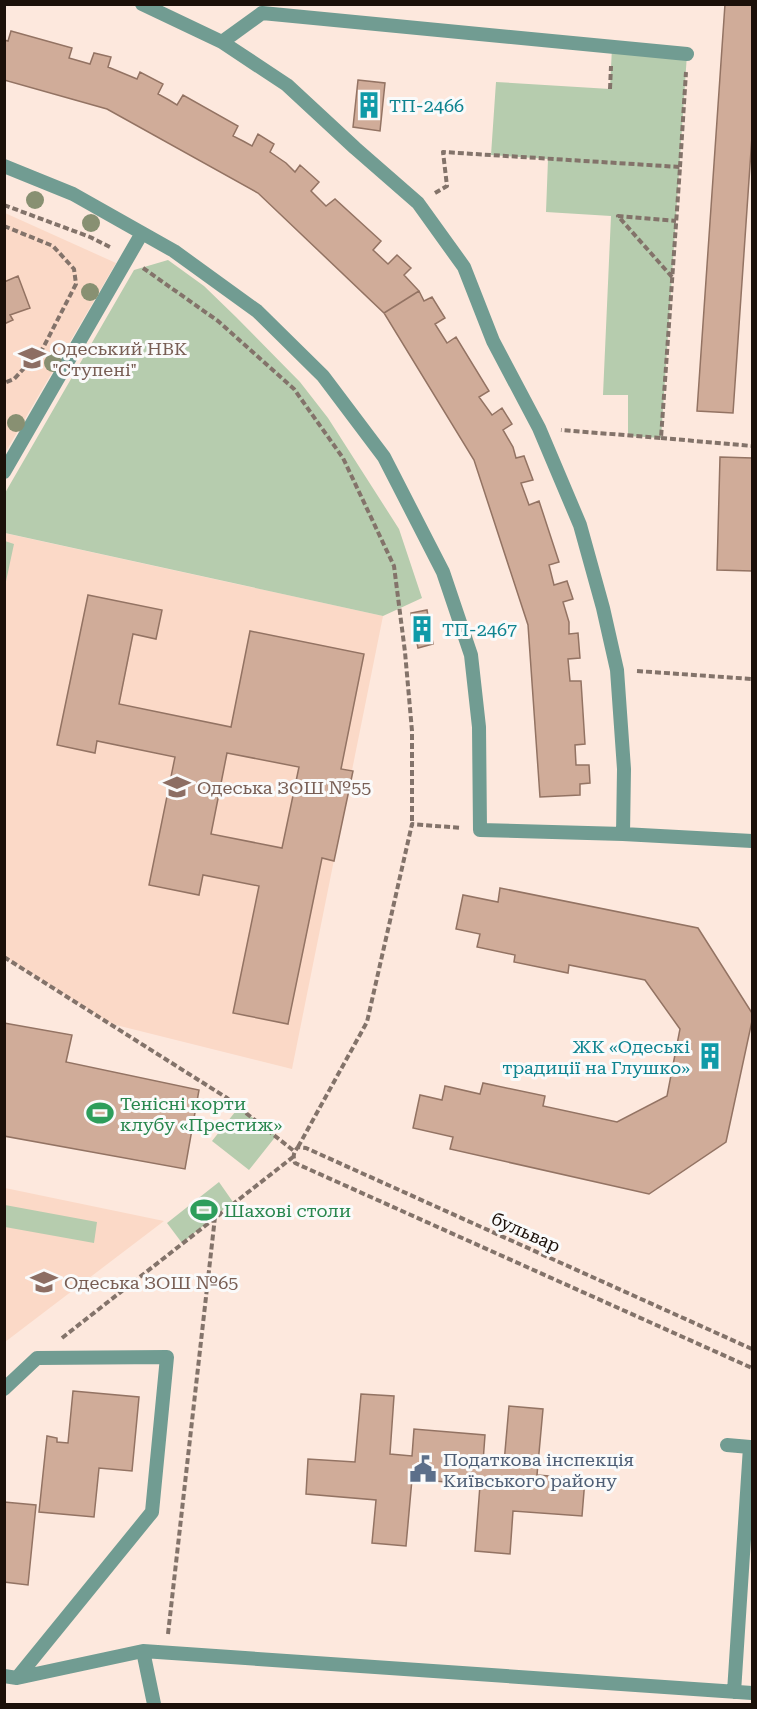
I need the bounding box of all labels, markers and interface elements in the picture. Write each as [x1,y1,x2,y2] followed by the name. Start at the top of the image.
[354,90,384,120] building icon: ТП-2466
[389,95,464,116] place label: ТП-2466
[52,338,187,380] place label: Одеський НВК "Ступені"
[17,343,47,373] school or university icon: Одеський НВК "Ступені"
[407,614,437,644] building icon: ТП-2467
[442,619,517,640] place label: ТП-2467
[162,772,192,802] school or university icon: Одеська ЗОШ №55
[197,777,371,798] place label: Одеська ЗОШ №55
[502,1036,690,1078] place label: ЖК «Одеські традиції на Глушко»
[695,1041,725,1071] building icon: ЖК «Одеські традиції на Глушко»
[120,1093,282,1135] place label: Тенісні корти клубу «Престиж»
[85,1098,115,1128] sports icon: Тенісні корти клубу «Престиж»
[189,1195,219,1225] sports icon: Шахові столи
[224,1200,351,1221] place label: Шахові столи
[488,1208,564,1256] street label: бульвар
[29,1267,59,1297] school or university icon: Одеська ЗОШ №65
[64,1272,238,1293] place label: Одеська ЗОШ №65
[443,1449,634,1491] place label: Податкова інспекція Київського району
[408,1454,438,1484] public building icon: Податкова інспекція Київського району

